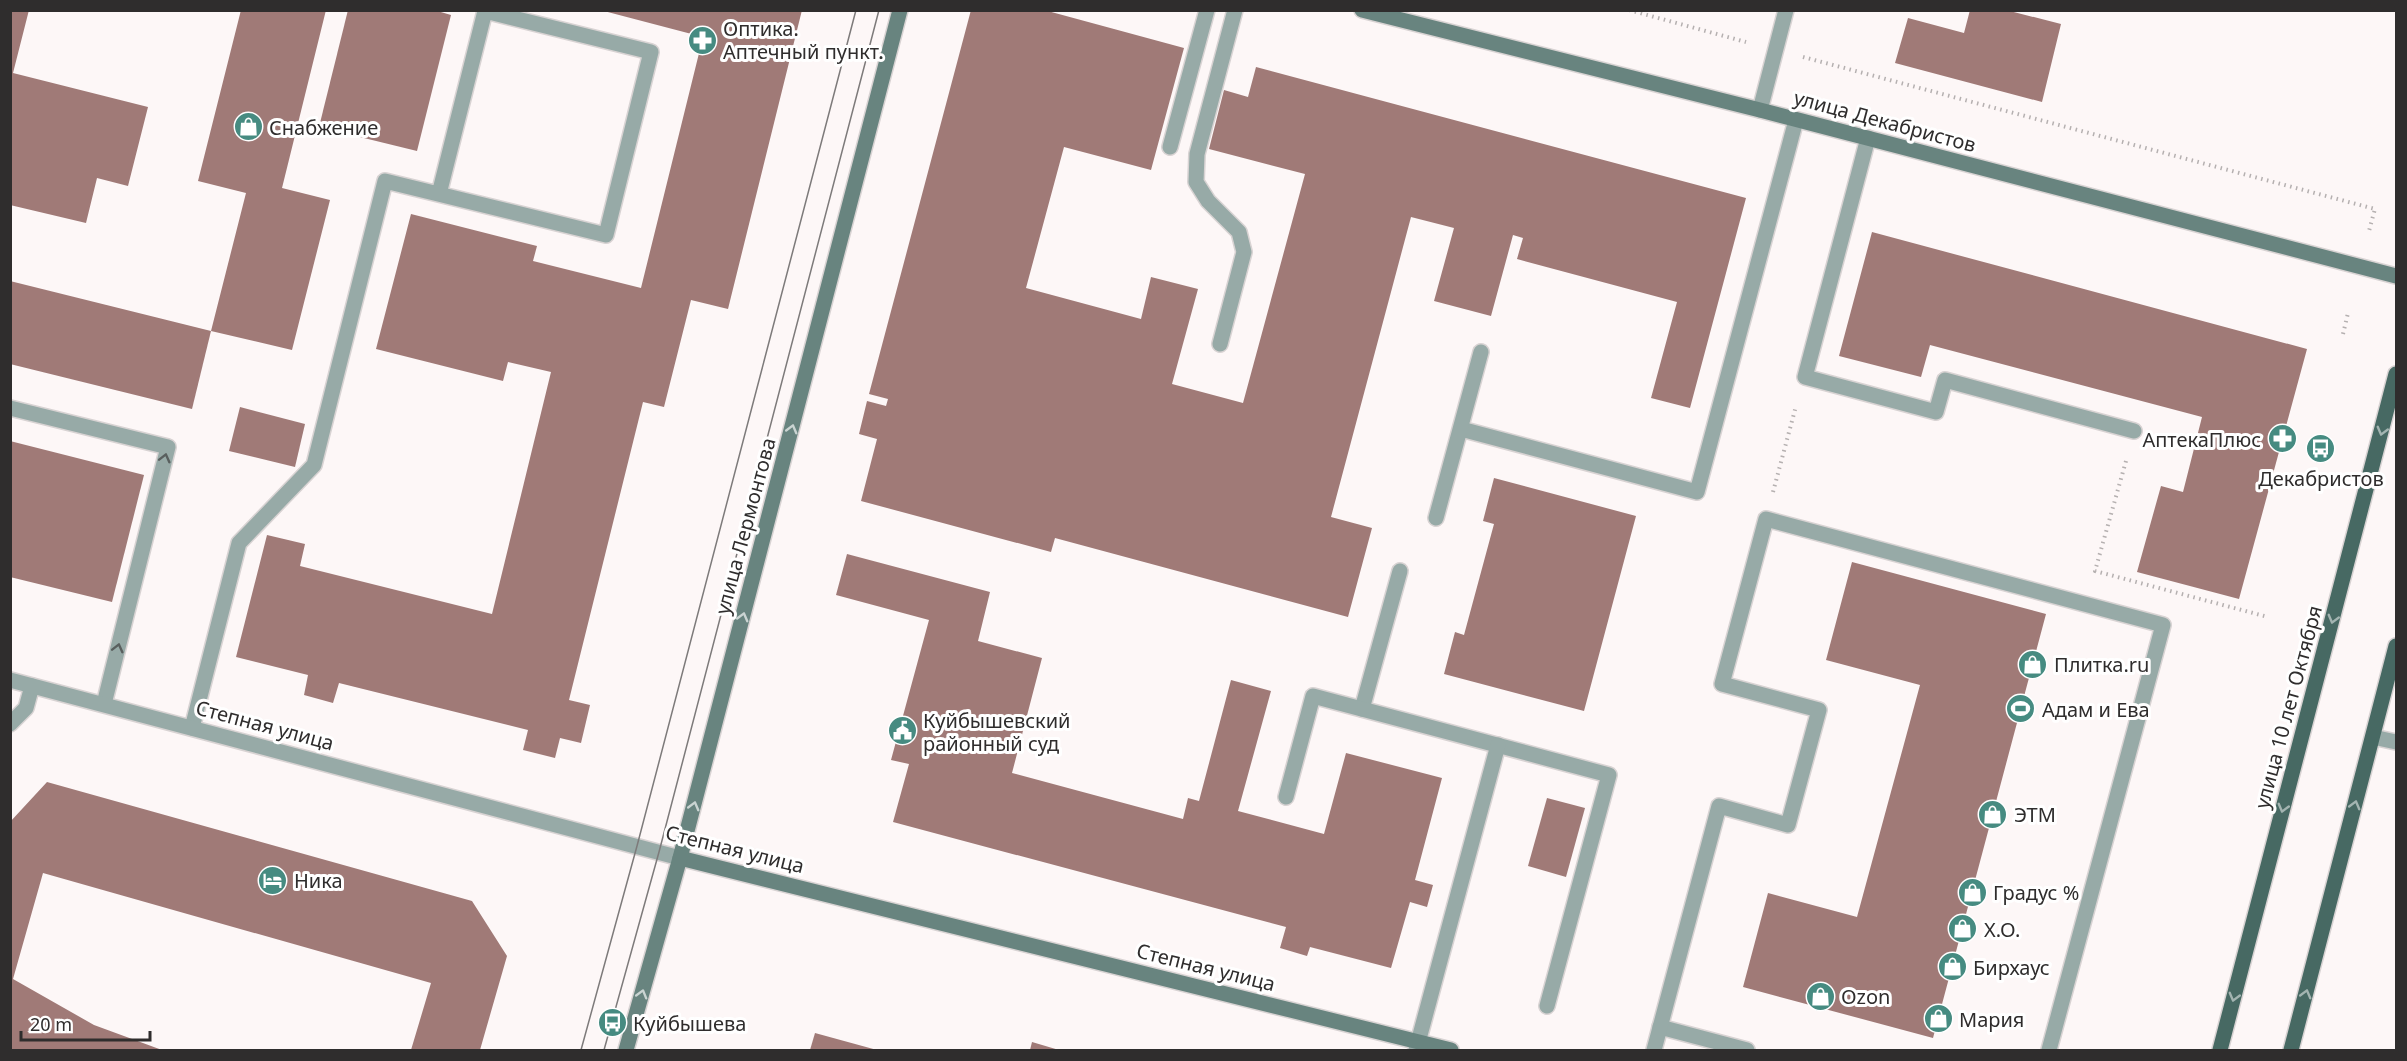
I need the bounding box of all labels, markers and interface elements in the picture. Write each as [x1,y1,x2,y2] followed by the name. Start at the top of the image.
[723,15,884,65] place label: Оптика. Аптечный пункт.
[686,24,718,56] pharmacy icon: Оптика. Аптечный пункт.
[1791,84,1979,158] street label: улица Декабристов
[232,111,264,143] shop icon: Снабжение
[269,114,378,141] place label: Снабжение
[2266,423,2298,455] pharmacy icon: АптекаПлюс
[784,424,797,434] one-way arrow
[2376,425,2389,435] one-way arrow
[2142,426,2261,453] place label: АптекаПлюс
[2305,432,2337,464] bus stop icon: Декабристов
[708,435,782,617] street label: улица Лермонтова
[158,454,171,464] one-way arrow
[2258,465,2384,492] place label: Декабристов
[2248,602,2328,812] street label: улица 10 лет Октября
[735,613,748,623] one-way arrow
[2327,614,2340,624] one-way arrow
[111,643,124,653] one-way arrow
[2017,648,2049,680] shop icon: Плитка.ru
[2054,651,2149,678] place label: Плитка.ru
[2005,693,2037,725] sports icon: Адам и Ева
[193,694,337,756] street label: Степная улица
[2042,696,2150,723] place label: Адам и Ева
[923,707,1071,757] place label: Куйбышевский районный суд
[886,715,918,747] public building icon: Куйбышевский районный суд
[1977,798,2009,830] shop icon: ЭТМ
[2348,800,2361,810] one-way arrow
[686,801,699,811] one-way arrow
[2014,801,2056,828] place label: ЭТМ
[2278,803,2291,813] one-way arrow
[663,819,807,879] street label: Степная улица
[257,864,289,896] hotel icon: Ника
[294,867,343,894] place label: Ника
[1956,876,1988,908] shop icon: Градус %
[1993,879,2079,906] place label: Градус %
[1947,913,1979,945] shop icon: X.O.
[1984,916,2020,943] place label: X.O.
[1134,937,1278,997] street label: Степная улица
[1936,951,1968,983] shop icon: Бирхаус
[1973,954,2050,981] place label: Бирхаус
[1804,980,1836,1012] shop icon: Ozon
[1841,983,1890,1010] place label: Ozon
[635,989,647,1000] one-way arrow
[2298,989,2311,999] one-way arrow
[2229,991,2241,1001] one-way arrow
[1922,1003,1954,1035] shop icon: Мария
[21,1004,150,1042] scale bar
[1959,1006,2024,1033] place label: Мария
[596,1007,628,1039] bus stop icon: Куйбышева
[633,1010,746,1037] place label: Куйбышева
[30,1012,72,1036] text: 20 m

